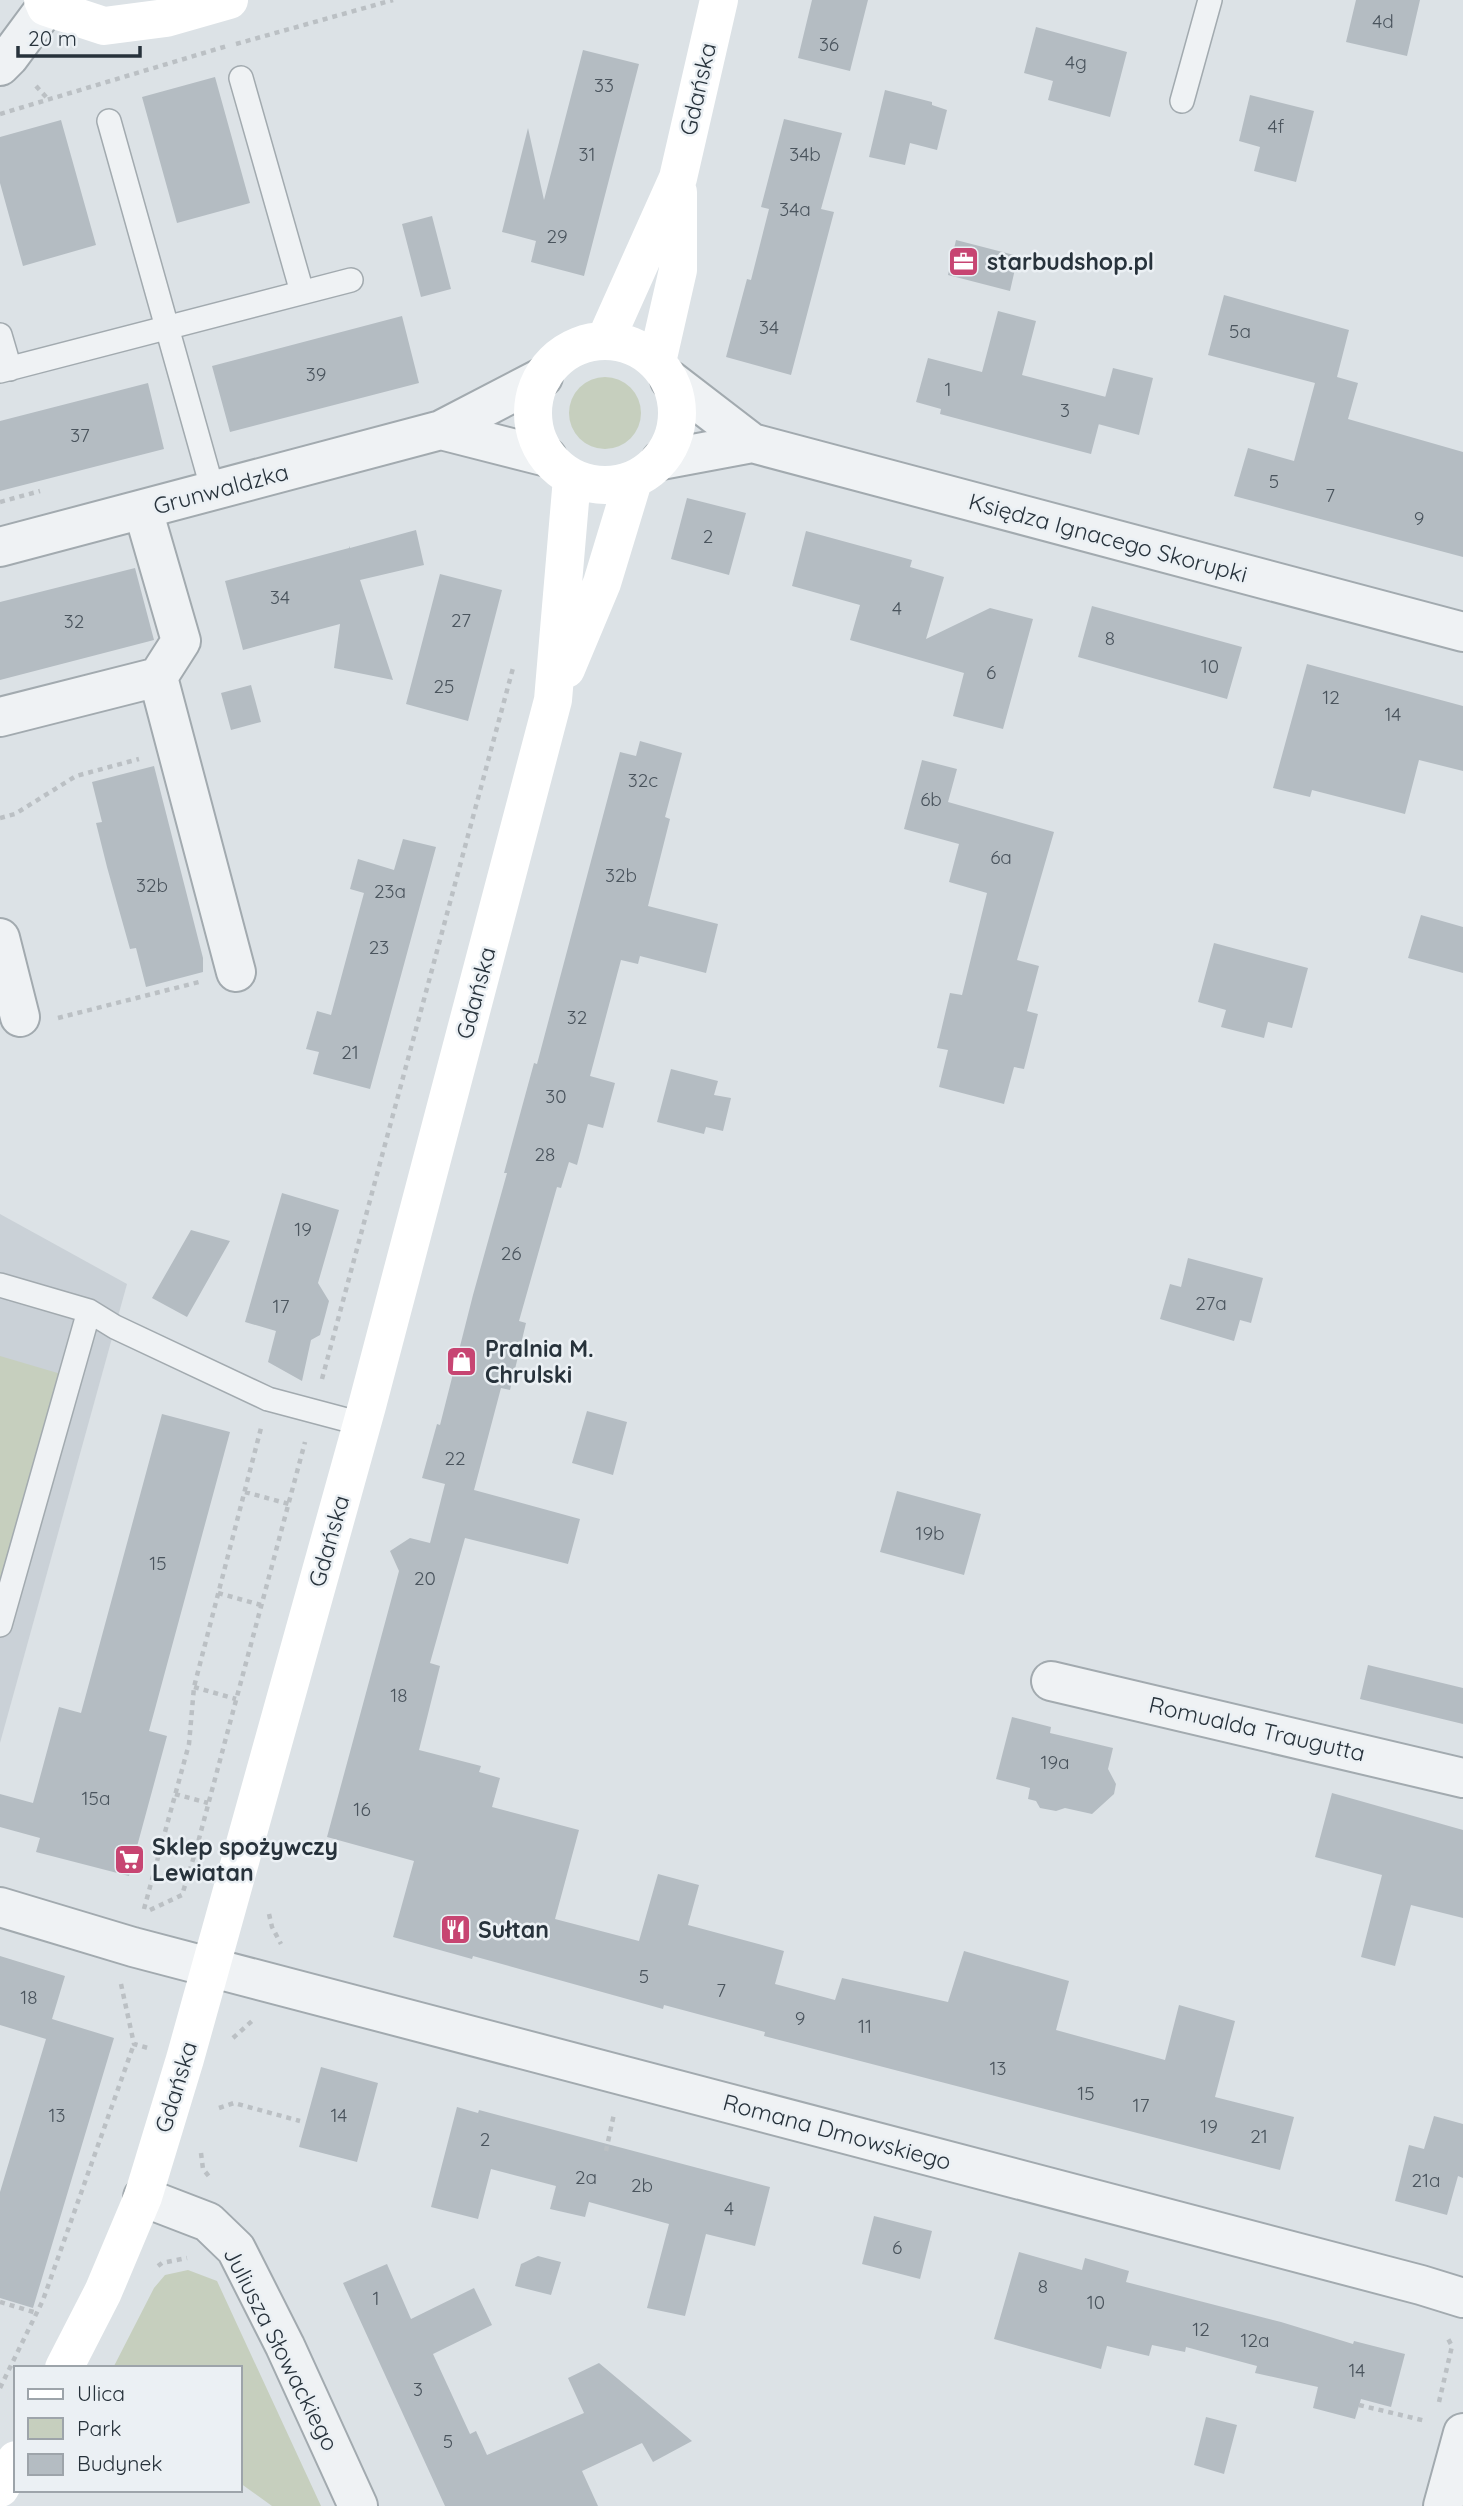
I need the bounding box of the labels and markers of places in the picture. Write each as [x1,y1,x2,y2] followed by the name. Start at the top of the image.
[947,245,981,279] office icon: starbudshop.pl
[987,247,1154,276] place label: starbudshop.pl
[485,1334,594,1389] place label: Pralnia M. Chrulski
[445,1345,479,1379] shop icon: Pralnia M. Chrulski
[152,1832,338,1887] place label: Sklep spożywczy Lewiatan
[112,1843,146,1877] supermarket icon: Sklep spożywczy Lewiatan
[438,1913,472,1947] restaurant icon: Sułtan
[478,1915,549,1944] place label: Sułtan

